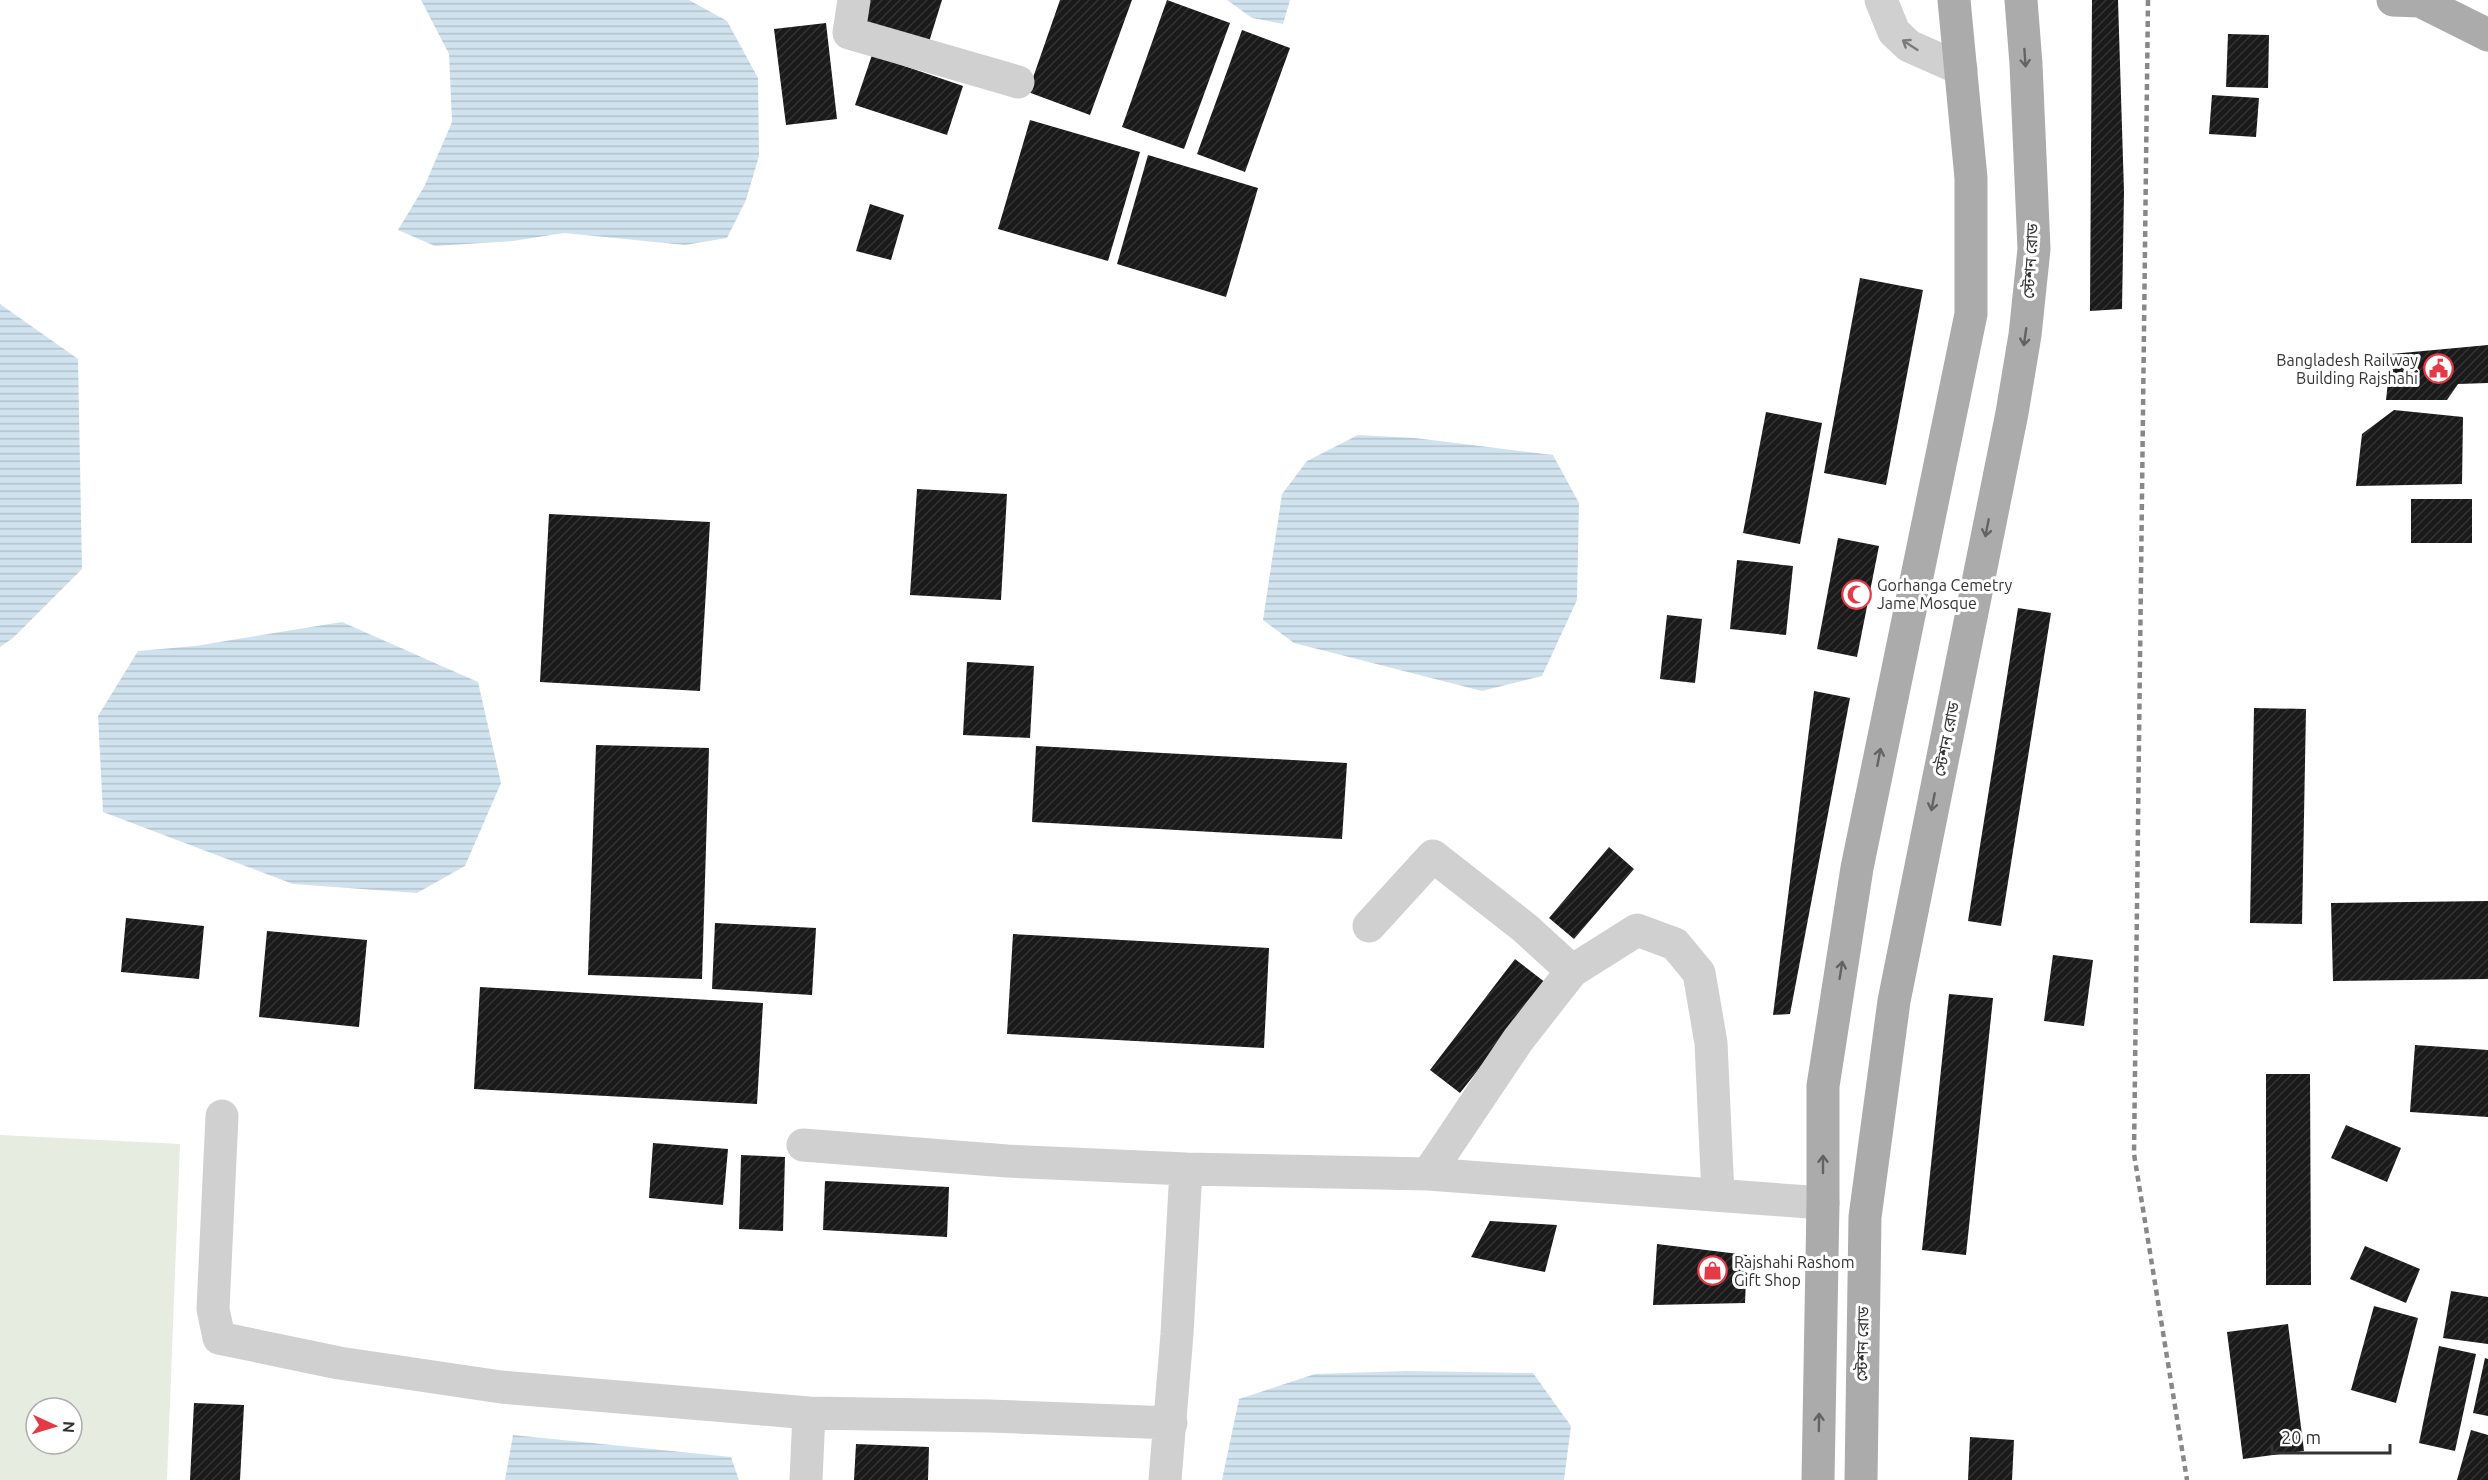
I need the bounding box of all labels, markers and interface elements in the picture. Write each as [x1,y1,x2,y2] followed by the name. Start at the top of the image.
[1902,39,1919,52] one-way arrow
[2020,48,2031,68] one-way arrow
[2019,222,2041,299] street label: স্টেশন রোড
[2019,326,2030,346] one-way arrow
[2276,351,2418,387] place label: Bangladesh Railway Building Rajshahi
[2423,353,2455,385] public building icon: Bangladesh Railway Building Rajshahi
[1981,518,1992,537] one-way arrow
[1877,576,2013,612] place label: Gorhanga Cemetry Jame Mosque
[1840,578,1872,610] mosque icon: Gorhanga Cemetry Jame Mosque
[1930,700,1962,778] street label: স্টেশন রোড
[1874,748,1885,768] one-way arrow
[1927,791,1938,811] one-way arrow
[1836,961,1847,980] one-way arrow
[1817,1154,1829,1174] one-way arrow
[1734,1253,1854,1289] place label: Rajshahi Rashom Gift Shop
[1697,1255,1729,1287] shop icon: Rajshahi Rashom Gift Shop
[1852,1306,1872,1382] street label: স্টেশন রোড
[24,1396,84,1456] north arrow
[1813,1412,1825,1432] one-way arrow
[2272,1417,2390,1455] scale bar
[60,1420,78,1434] text: N
[2281,1427,2321,1447] text: 20 m

